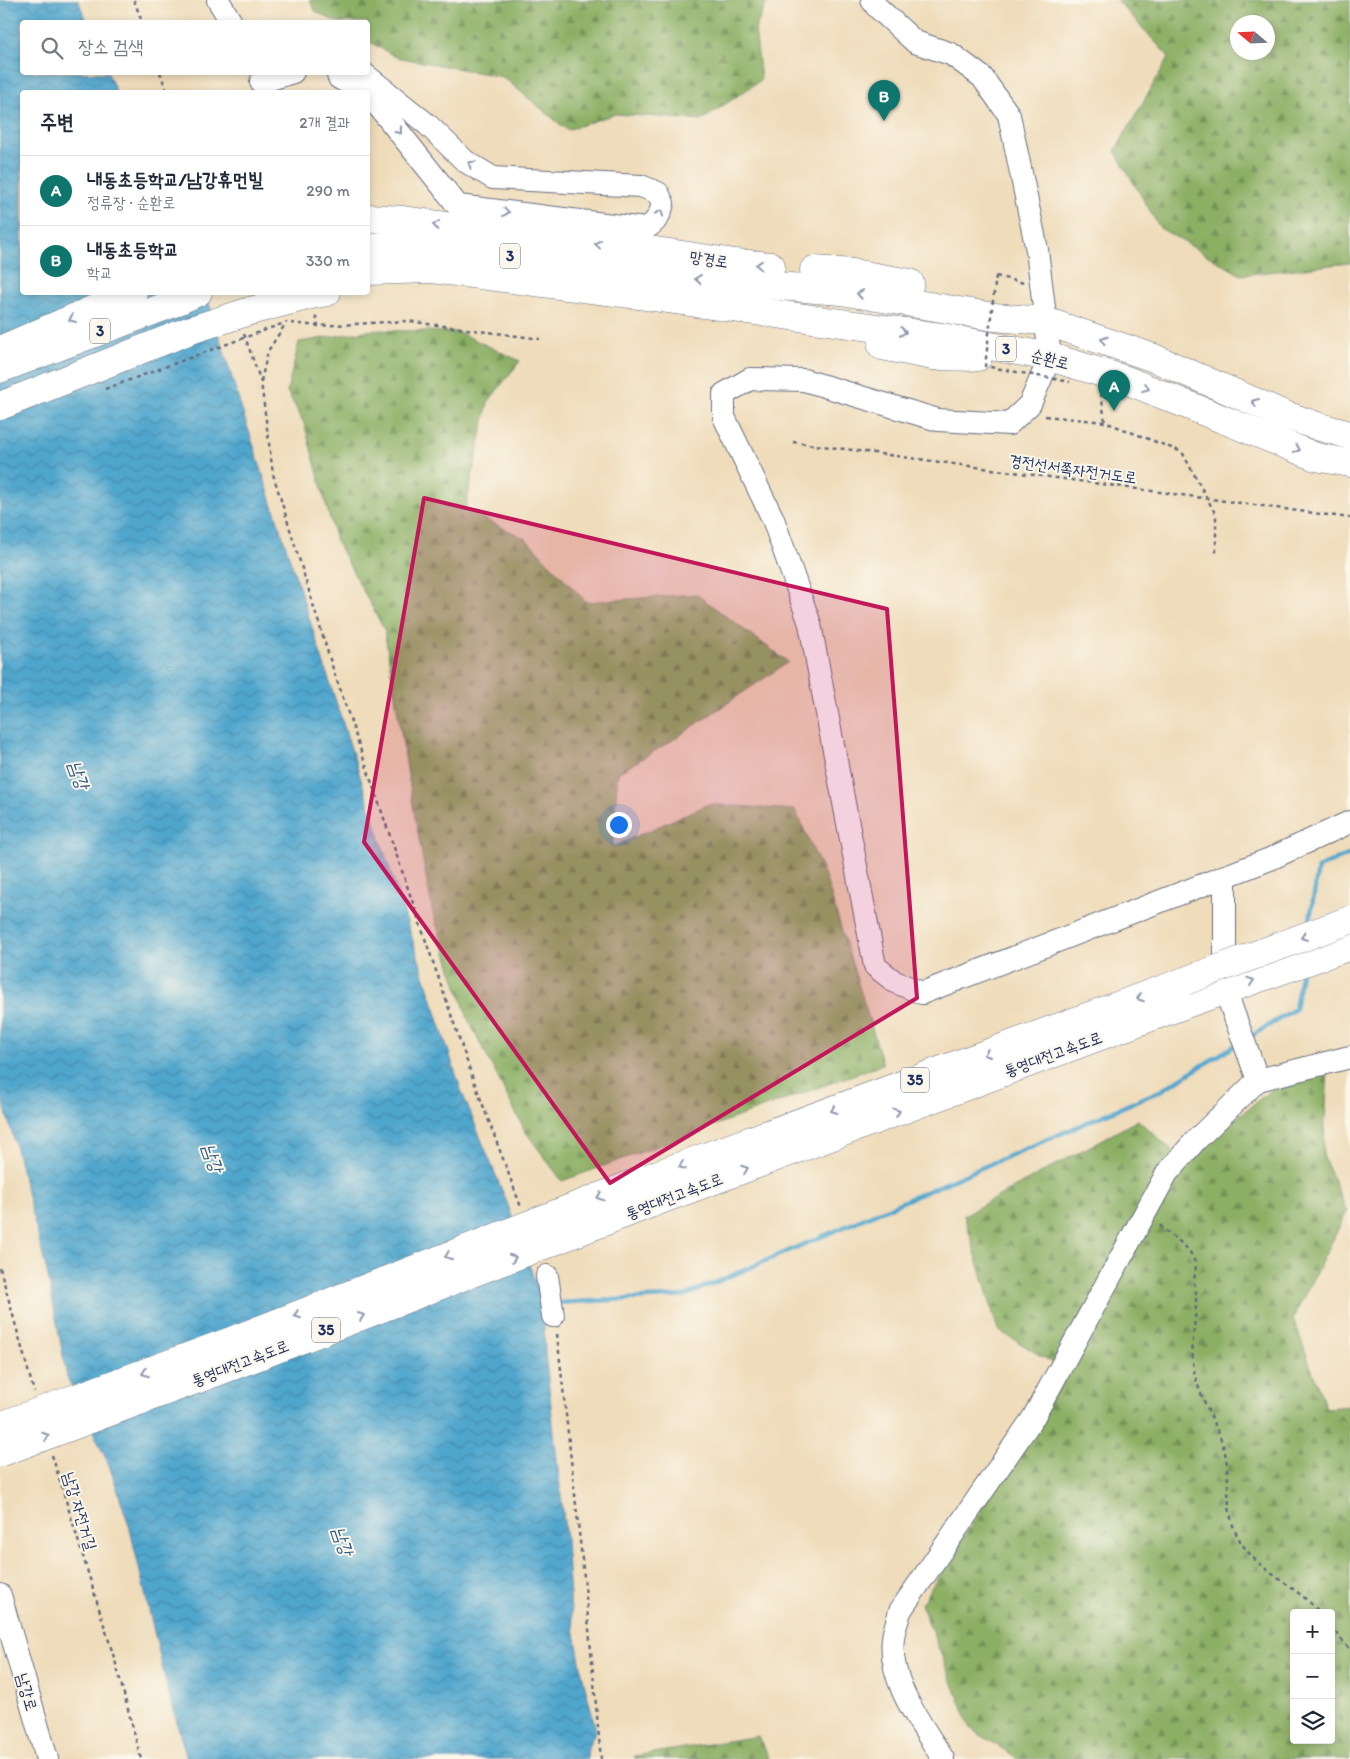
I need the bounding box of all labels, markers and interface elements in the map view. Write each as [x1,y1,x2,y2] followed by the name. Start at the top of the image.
[1230,15,1275,60] north arrow
[20,20,370,75] search box
[38,34,66,62] icon: search
[78,35,143,58] text: 장소 검색
[868,80,900,121] pin: B
[40,109,74,134] text: 주변
[299,113,350,132] text: 2개 결과
[393,126,402,135] one-way arrow
[467,161,476,170] one-way arrow
[87,168,263,191] text: 내동초등학교/남강휴먼빌
[51,181,61,200] text: A
[306,181,350,200] text: 290 m
[87,193,175,212] text: 정류장 · 순환로
[503,206,511,217] one-way arrow
[653,209,664,218] one-way arrow
[432,220,440,231] one-way arrow
[87,238,179,261] text: 내동초등학교
[593,239,601,250] one-way arrow
[500,244,520,268] road number: 3
[688,247,730,271] street label: 망경로
[51,251,61,270] text: B
[306,251,350,270] text: 330 m
[754,260,762,271] one-way arrow
[87,263,113,282] text: 학교
[693,274,701,285] one-way arrow
[855,290,864,300] one-way arrow
[68,312,77,323] one-way arrow
[90,318,110,344] road number: 3
[899,326,907,336] one-way arrow
[996,336,1016,362] road number: 3
[1101,336,1109,346] one-way arrow
[1029,345,1071,373] street label: 순환로
[1098,370,1130,411] pin: A
[1141,382,1150,392] one-way arrow
[1251,397,1260,408] one-way arrow
[1292,443,1301,453] one-way arrow
[1008,451,1138,487] street label: 경전선서쪽자전거도로
[64,758,95,795] water label: 남강
[606,812,632,838] your location
[1301,931,1309,941] one-way arrow
[1246,977,1255,987] one-way arrow
[1136,992,1144,1002] one-way arrow
[1001,1027,1105,1081] street label: 통영대전고속도로
[983,1048,992,1058] one-way arrow
[901,1068,929,1092] road number: 35
[831,1104,839,1114] one-way arrow
[892,1108,901,1118] one-way arrow
[198,1141,229,1178] water label: 남강
[678,1160,687,1170] one-way arrow
[740,1165,749,1175] one-way arrow
[623,1169,725,1223] street label: 통영대전고속도로
[596,1190,605,1201] one-way arrow
[445,1250,453,1260] one-way arrow
[508,1253,517,1264] one-way arrow
[293,1309,302,1319] one-way arrow
[356,1312,365,1323] one-way arrow
[312,1318,340,1342] road number: 35
[189,1336,291,1390] street label: 통영대전고속도로
[141,1367,150,1377] one-way arrow
[41,1432,49,1442] one-way arrow
[59,1470,101,1553] street label: 남강 자전거길
[328,1524,359,1561] water label: 남강
[1290,1609,1335,1744] map controls
[1290,1609,1335,1654] button: +
[1290,1654,1335,1699] button: −
[13,1671,41,1713] street label: 남강로
[1290,1699,1335,1744] button: layers

